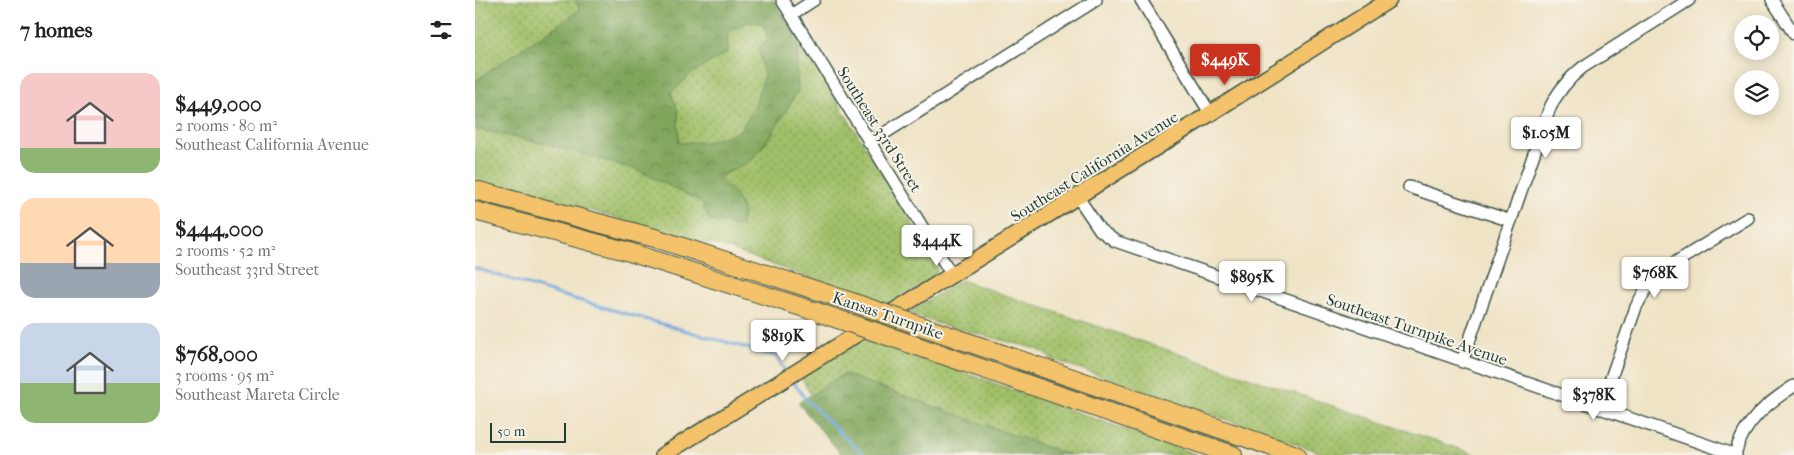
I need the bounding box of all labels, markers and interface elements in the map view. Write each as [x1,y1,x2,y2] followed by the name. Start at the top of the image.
[1734,15,1779,115] map controls
[1734,15,1779,60] button: locate
[427,16,455,44] icon: filters
[20,18,92,42] text: 7 homes
[1190,44,1260,86] pin: $449K
[1201,50,1249,69] text: $449K
[833,63,926,196] street label: Southeast 33rd Street
[1734,70,1779,115] button: layers
[175,92,262,116] text: $449,000
[60,93,120,153] icon: home
[1007,107,1182,226] street label: Southeast California Avenue
[175,116,277,135] text: 2 rooms · 80 m²
[1505,116,1587,159] pin: $1.05M
[1522,123,1570,142] text: $1.05M
[175,135,369,154] text: Southeast California Avenue
[175,217,264,241] text: $444,000
[60,218,120,278] icon: home
[902,224,972,267] pin: $444K
[913,231,961,250] text: $444K
[175,241,275,260] text: 2 rooms · 52 m²
[1620,256,1690,299] pin: $768K
[175,260,319,279] text: Southeast 33rd Street
[1217,260,1287,303] pin: $895K
[1633,263,1677,282] text: $768K
[1230,267,1274,286] text: $895K
[830,288,946,343] street label: Kansas Turnpike
[1324,290,1510,369] street label: Southeast Turnpike Avenue
[748,320,818,362] pin: $819K
[762,326,804,345] text: $819K
[175,342,258,366] text: $768,000
[60,343,120,403] icon: home
[175,366,274,385] text: 3 rooms · 95 m²
[1559,378,1629,421] pin: $378K
[175,385,340,404] text: Southeast Mareta Circle
[1573,385,1615,404] text: $378K
[490,420,566,443] scale bar
[497,423,525,440] text: 50 m

